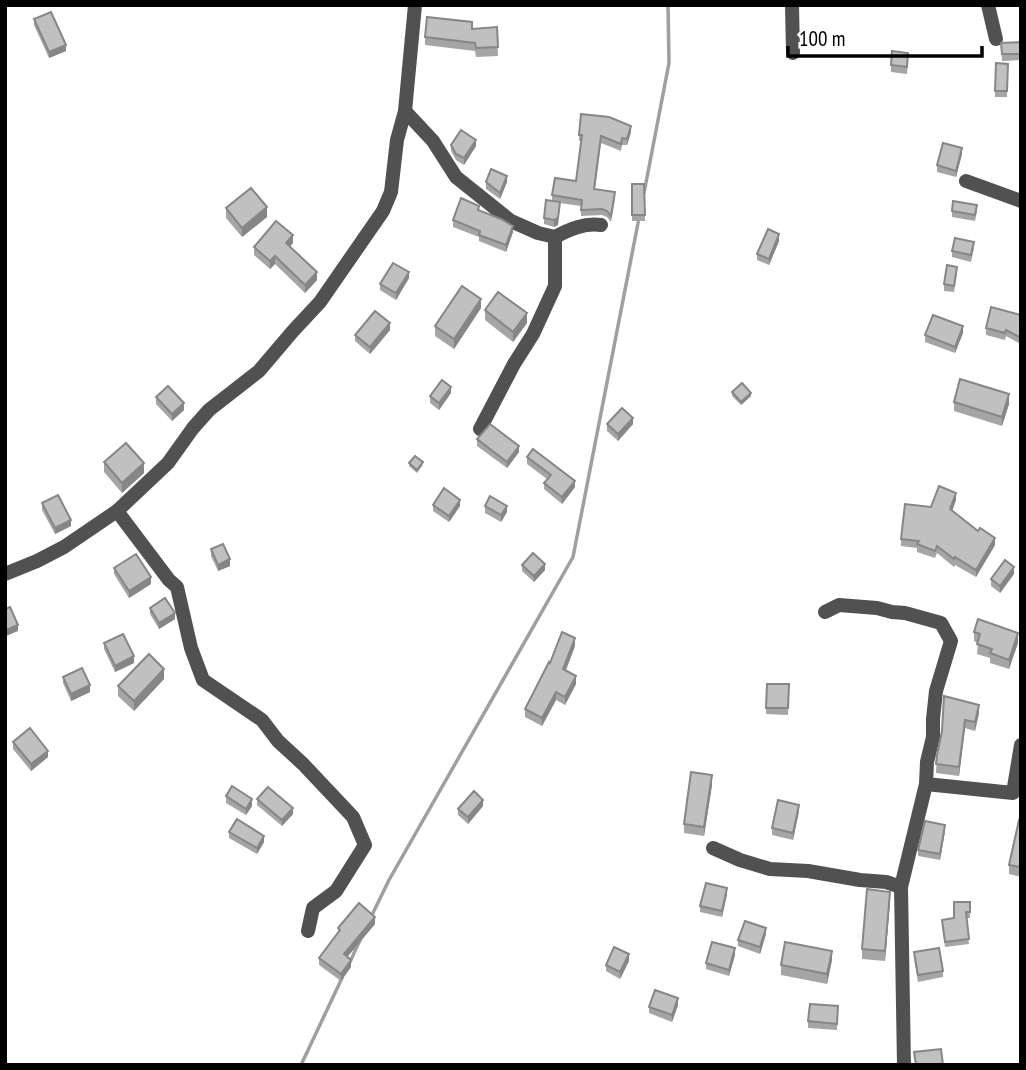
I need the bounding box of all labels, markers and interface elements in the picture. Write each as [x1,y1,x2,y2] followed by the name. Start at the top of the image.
[788,14,982,58] scale bar
[799,25,845,52] text: 100 m

